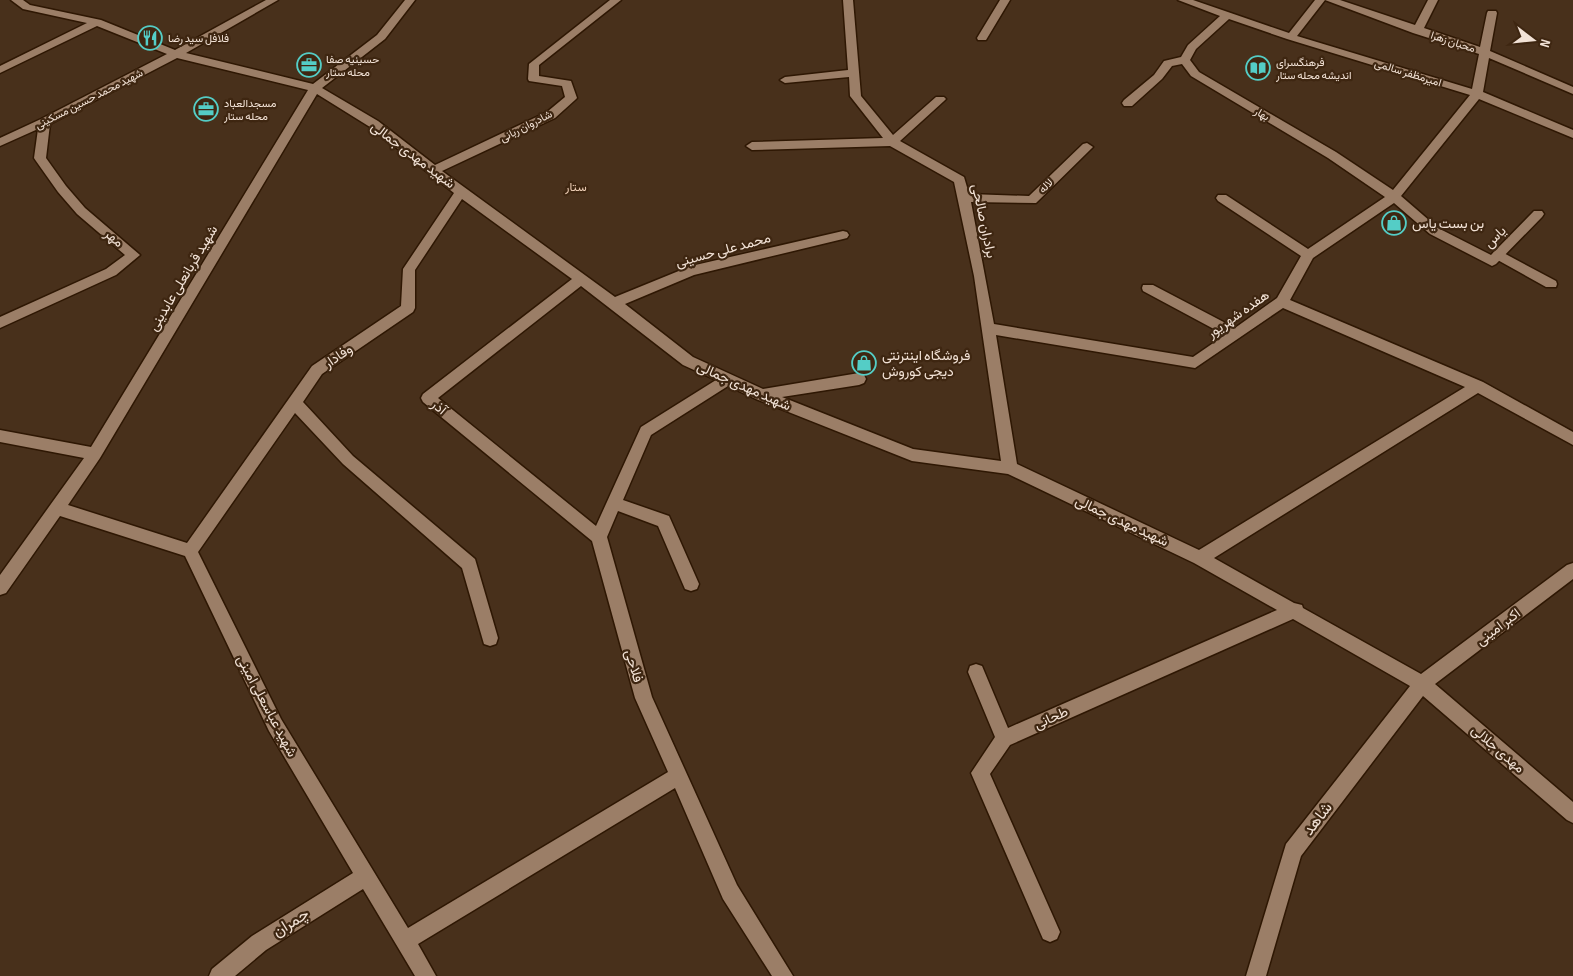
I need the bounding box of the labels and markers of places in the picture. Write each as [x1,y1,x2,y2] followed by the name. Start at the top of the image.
[137,25,163,51] restaurant icon: فلافل سید رضا
[168,32,229,45] place label: فلافل سید رضا
[296,52,322,78] office icon: حسینیه صفا محله ستار
[325,53,379,79] place label: حسینیه صفا محله ستار
[1245,55,1271,81] library icon: فرهنگسرای اندیشه محله ستار
[1275,56,1352,82] place label: فرهنگسرای اندیشه محله ستار
[193,96,219,122] office icon: مسجدالعباد محله ستار
[223,97,277,123] place label: مسجدالعباد محله ستار
[1381,210,1407,236] shop icon: بن بست یاس
[1412,215,1484,232] place label: بن بست یاس
[882,347,970,380] place label: فروشگاه اینترنتی دیجی کوروش
[851,350,877,376] shop icon: فروشگاه اینترنتی دیجی کوروش

